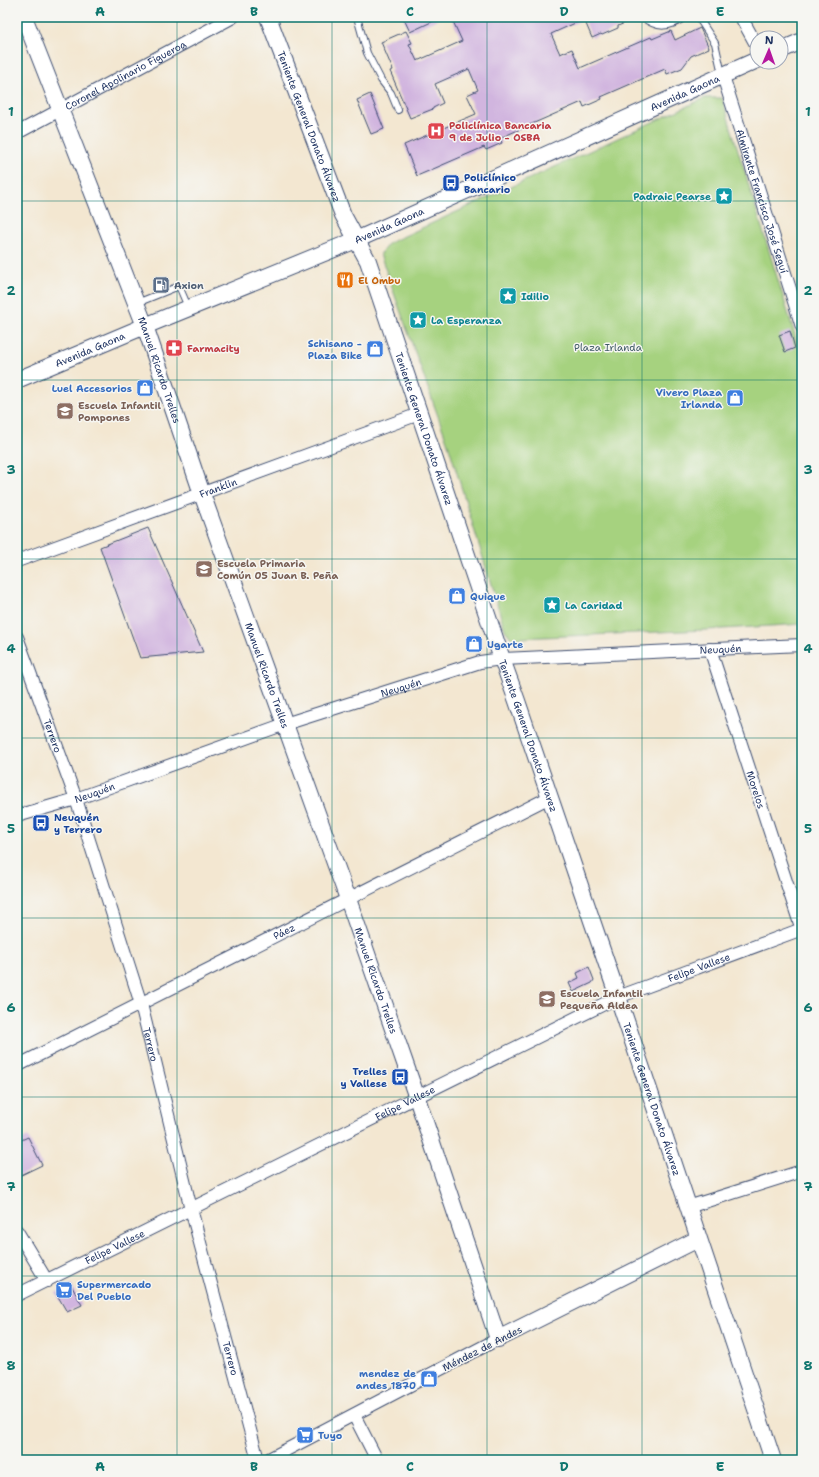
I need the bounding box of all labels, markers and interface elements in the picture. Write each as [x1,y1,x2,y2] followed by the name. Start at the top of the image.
[95,3,105,20] text: A
[250,3,258,20] text: B
[406,3,414,20] text: C
[559,3,569,20] text: D
[716,3,725,20] text: E
[749,30,789,70] north arrow
[765,33,774,48] text: N
[63,37,189,113] street label: Coronel Apolinario Figueroa
[274,49,344,204] street label: Teniente General Donato Álvarez
[648,71,722,114] street label: Avenida Gaona
[8,103,14,120] text: 1
[805,103,811,120] text: 1
[449,119,552,144] place label: Policlínica Bancaria 9 de Julio - OSBA
[426,121,446,141] hospital icon: Policlínica Bancaria 9 de Julio - OSBA
[733,127,791,275] street label: Almirante Francisco José Seguí
[464,171,516,196] place label: Policlínico Bancario
[441,173,461,193] bus stop icon: Policlínico Bancario
[714,186,734,206] place icon: Padraic Pearse
[633,190,711,203] place label: Padraic Pearse
[352,204,427,247] street label: Avenida Gaona
[335,270,355,290] restaurant icon: El Ombu
[358,274,401,287] place label: El Ombu
[151,275,171,295] fuel station icon: Axion
[174,279,204,292] place label: Axion
[6,282,16,299] text: 2
[803,282,813,299] text: 2
[498,286,518,306] place icon: Idilio
[521,290,550,303] place label: Idilio
[408,310,428,330] place icon: La Esperanza
[431,314,502,327] place label: La Esperanza
[135,315,183,425] street label: Manuel Ricardo Trelles
[53,329,128,370] street label: Avenida Gaona
[308,337,362,362] place label: Schisano - Plaza Bike
[164,338,184,358] pharmacy icon: Farmacity
[365,339,385,359] shop icon: Schisano - Plaza Bike
[574,341,643,354] park label: Plaza Irlanda
[187,342,240,355] place label: Farmacity
[392,351,456,507] street label: Teniente General Donato Álvarez
[135,378,155,398] shop icon: Luel Accesorios
[52,382,132,395] place label: Luel Accesorios
[656,386,722,411] place label: Vivero Plaza Irlanda
[725,388,745,408] shop icon: Vivero Plaza Irlanda
[78,399,162,424] place label: Escuela Infantil Pompones
[55,401,75,421] school or university icon: Escuela Infantil Pompones
[6,461,16,478] text: 3
[803,461,813,478] text: 3
[198,475,239,501] street label: Franklin
[217,557,338,582] place label: Escuela Primaria Común 05 Juan B. Peña
[194,559,214,579] school or university icon: Escuela Primaria Común 05 Juan B. Peña
[447,586,467,606] shop icon: Quique
[470,590,505,603] place label: Quique
[542,595,562,615] place icon: La Caridad
[565,599,622,612] place label: La Caridad
[242,621,292,730] street label: Manuel Ricardo Trelles
[464,634,484,654] shop icon: Ugarte
[487,638,523,651] place label: Ugarte
[6,640,16,657] text: 4
[803,640,813,657] text: 4
[699,642,742,657] street label: Neuquén
[496,658,560,814] street label: Teniente General Donato Álvarez
[379,675,423,700] street label: Neuquén
[40,717,65,754] street label: Terrero
[743,769,768,810] street label: Morelos
[73,780,117,806] street label: Neuquén
[54,811,103,836] place label: Neuquén y Terrero
[31,813,51,833] bus stop icon: Neuquén y Terrero
[7,820,15,837] text: 5
[804,820,812,837] text: 5
[271,921,297,943] street label: Páez
[351,926,400,1036] street label: Manuel Ricardo Trelles
[666,950,732,985] street label: Felipe Vallese
[560,987,644,1012] place label: Escuela Infantil Pequeña Aldea
[537,989,557,1009] school or university icon: Escuela Infantil Pequeña Aldea
[6,999,16,1016] text: 6
[803,999,813,1016] text: 6
[620,1021,683,1177] street label: Teniente General Donato Álvarez
[140,1026,161,1063] street label: Terrero
[340,1065,387,1090] place label: Trelles y Vallese
[390,1067,410,1087] bus stop icon: Trelles y Vallese
[373,1083,438,1123] street label: Felipe Vallese
[6,1178,16,1195] text: 7
[803,1178,813,1195] text: 7
[83,1227,147,1267] street label: Felipe Vallese
[77,1278,152,1303] place label: Supermercado Del Pueblo
[54,1280,74,1300] supermarket icon: Supermercado Del Pueblo
[440,1323,524,1374] street label: Méndez de Andes
[220,1340,241,1377] street label: Terrero
[6,1357,16,1374] text: 8
[803,1357,813,1374] text: 8
[356,1367,416,1392] place label: mendez de andes 1870
[419,1369,439,1389] shop icon: mendez de andes 1870
[295,1425,315,1445] supermarket icon: Tuyo
[318,1429,343,1442] place label: Tuyo
[95,1458,105,1475] text: A
[250,1458,258,1475] text: B
[406,1458,414,1475] text: C
[559,1458,569,1475] text: D
[716,1458,725,1475] text: E

